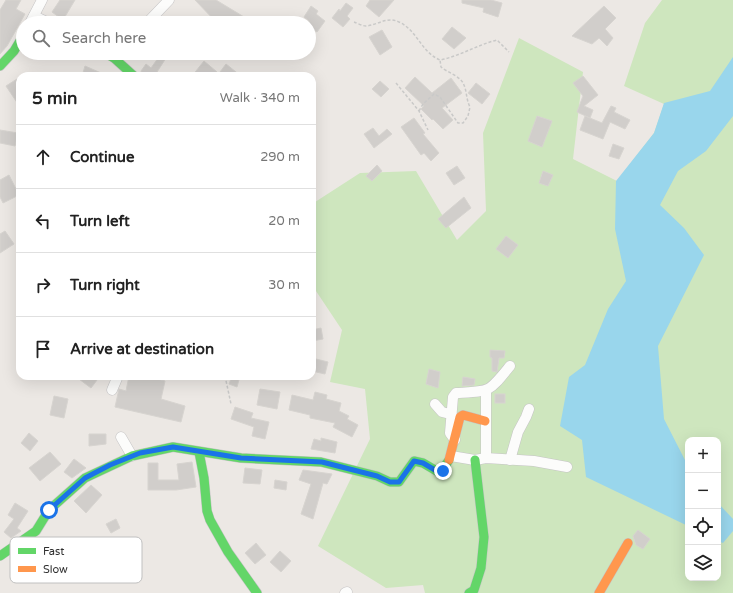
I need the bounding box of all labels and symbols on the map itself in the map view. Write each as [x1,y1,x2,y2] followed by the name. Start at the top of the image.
[434,462,452,480] route end
[40,501,58,519] route start
[10,537,142,583] legend
[43,545,64,558] text: Fast
[43,563,68,576] text: Slow

